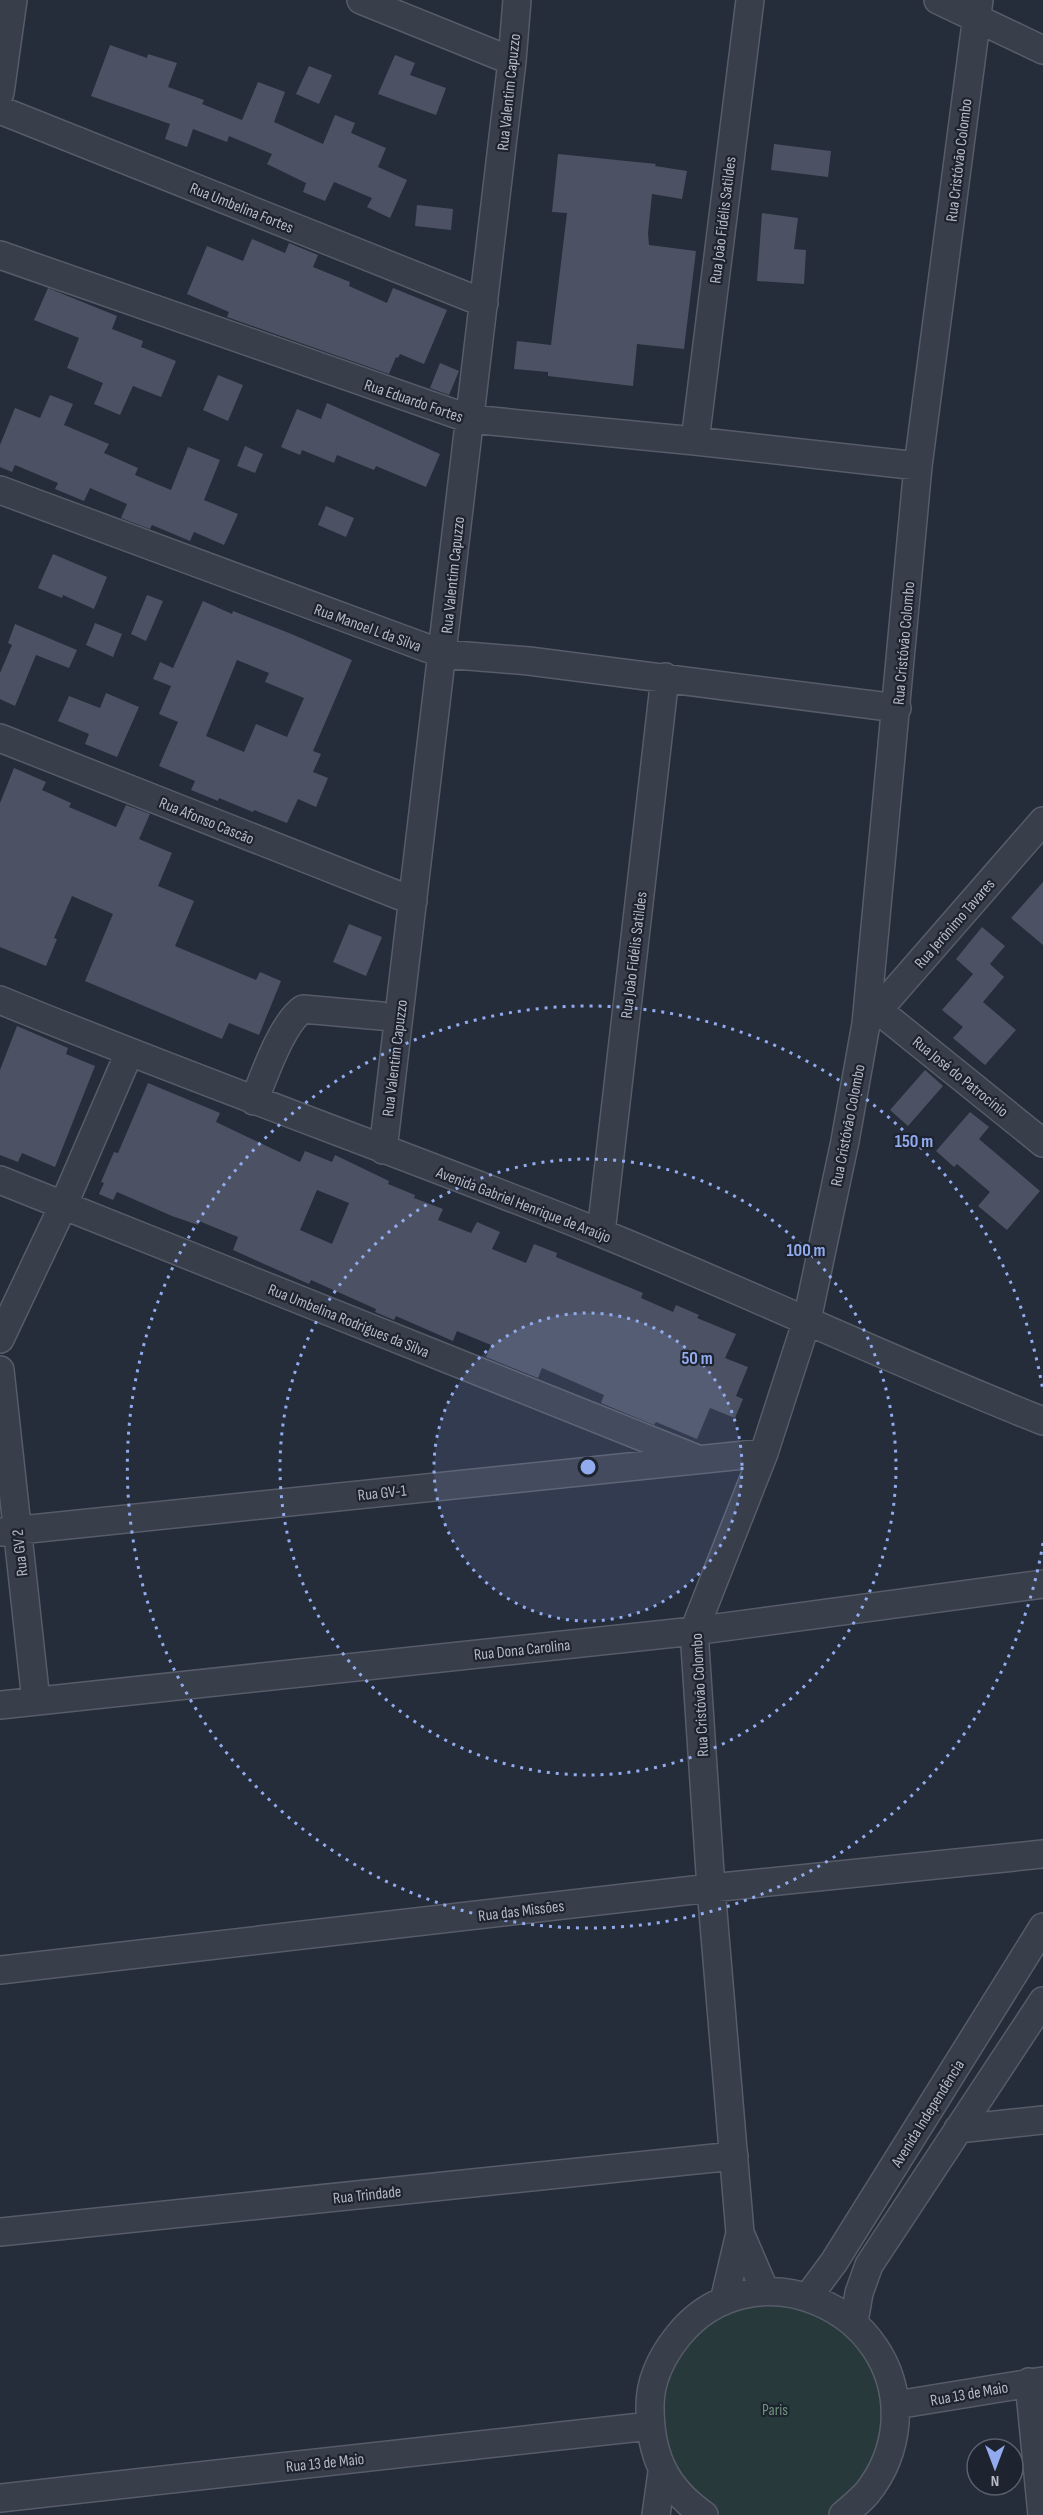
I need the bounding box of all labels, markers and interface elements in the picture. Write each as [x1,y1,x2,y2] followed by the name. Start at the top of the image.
[494,33,525,152] street label: Rua Valentim Capuzzo
[943,98,976,223] street label: Rua Cristóvão Colombo
[706,155,741,285] street label: Rua João Fidélis Satildes
[187,179,296,238] street label: Rua Umbelina Fortes
[362,376,466,427] street label: Rua Eduardo Fortes
[438,516,469,635] street label: Rua Valentim Capuzzo
[890,581,919,706] street label: Rua Cristóvão Colombo
[311,600,424,657] street label: Rua Manoel L da Silva
[156,794,257,849] street label: Rua Afonso Cascão
[911,875,999,973] street label: Rua Jerônimo Tavares
[617,890,652,1020] street label: Rua João Fidélis Satildes
[379,999,412,1118] street label: Rua Valentim Capuzzo
[908,1033,1012,1122] street label: Rua José do Patrocínio
[827,1063,870,1188] street label: Rua Cristóvão Colombo
[895,1131,933,1152] text: 150 m
[433,1163,613,1247] street label: Avenida Gabriel Henrique de Araújo
[787,1240,826,1261] text: 100 m
[265,1280,432,1362] street label: Rua Umbelina Rodrigues da Silva
[681,1348,713,1369] text: 50 m
[578,1457,598,1477] centre of rings
[357,1481,408,1505] street label: Rua GV-1
[9,1528,32,1577] street label: Rua GV 2
[688,1633,713,1757] street label: Rua Cristóvão Colombo
[473,1636,571,1665] street label: Rua Dona Carolina
[477,1897,566,1926] street label: Rua das Missões
[887,2057,969,2172] street label: Avenida Independência
[332,2182,402,2209] street label: Rua Trindade
[929,2378,1010,2411] street label: Rua 13 de Maio
[762,2401,788,2420] park label: Paris
[965,2437,1025,2497] north arrow
[285,2450,365,2477] street label: Rua 13 de Maio
[991,2471,999,2490] text: N

